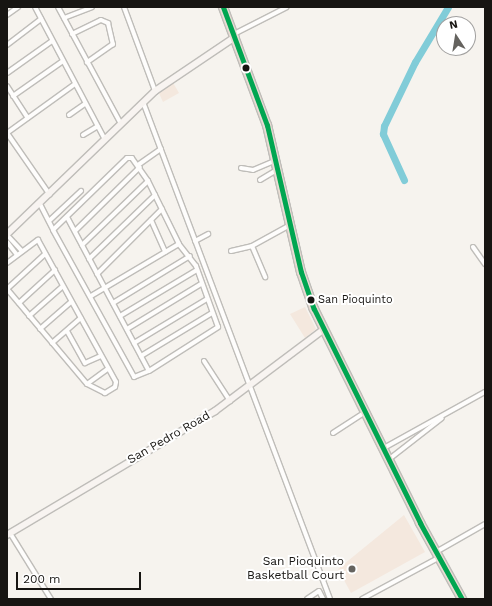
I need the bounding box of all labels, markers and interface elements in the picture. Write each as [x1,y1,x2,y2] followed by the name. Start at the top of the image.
[436,16,476,56] north arrow
[448,18,459,32] text: N
[241,63,251,73] unlabelled marker
[318,293,393,307] place label: San Pioquinto
[306,295,316,305] marker: San Pioquinto
[125,409,213,467] street label: San Pedro Road
[247,555,344,583] place label: San Pioquinto Basketball Court
[18,564,143,590] scale bar
[347,564,357,574] marker: San Pioquinto Basketball Court
[23,572,60,586] text: 200 m

